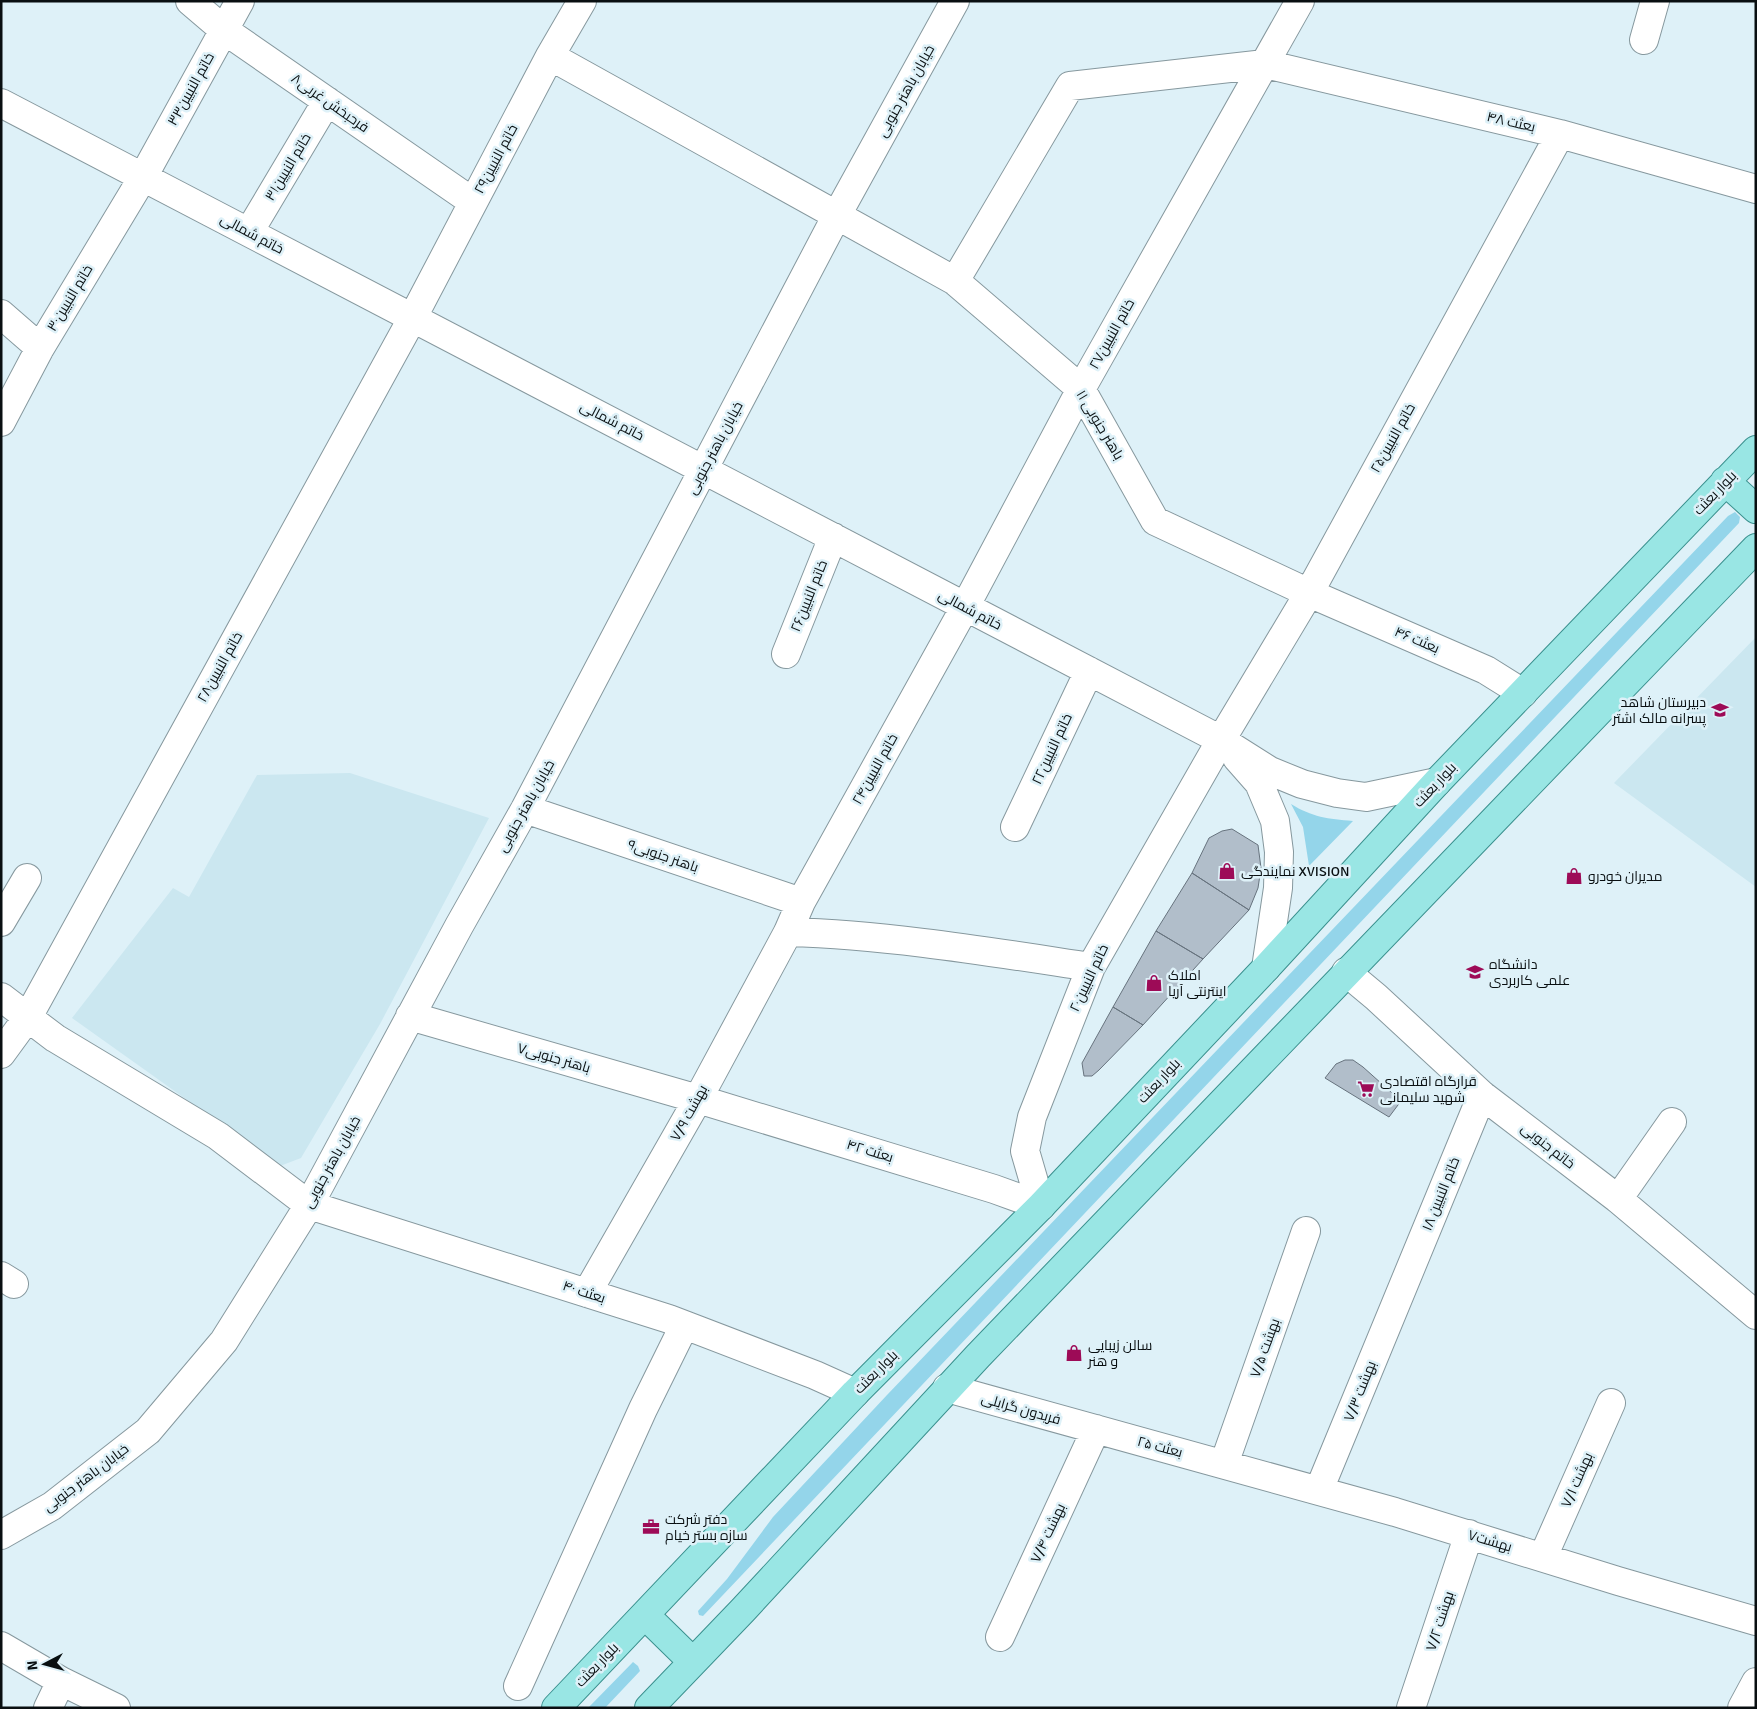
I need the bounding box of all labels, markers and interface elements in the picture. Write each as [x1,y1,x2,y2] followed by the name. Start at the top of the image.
[874,42,938,140] street label: خیابان باهنر جنوبی
[164,50,219,129] street label: خاتم النبیین۳۳
[288,70,372,136] street label: فرحبخش غربی۸
[1485,108,1537,136] street label: بعثت ۴۸
[471,121,522,197] street label: خاتم النبیین۲۹
[261,130,316,204] street label: خاتم النبیین۳۱
[217,210,287,259] street label: خاتم شمالی
[43,262,97,335] street label: خاتم النبیین۳۰
[1086,296,1139,373] street label: خاتم النبیین۲۷
[1073,387,1127,463] street label: باهنر جنوبی ۱۱
[577,398,647,445] street label: خاتم شمالی
[683,399,747,497] street label: خیابان باهنر جنوبی
[1367,400,1420,476] street label: خاتم النبیین۲۵
[1690,467,1740,519] street label: بلوار بعثت
[787,558,832,635] street label: خاتم النبیین۲۶
[935,586,1005,635] street label: خاتم شمالی
[1392,623,1442,657] street label: بعثت ۴۶
[194,629,247,706] street label: خاتم النبیین۲۸
[1611,694,1706,728] place label: دبیرستان شاهد پسرانه مالک اشتر
[1710,700,1730,720] school or university icon: دبیرستان شاهد پسرانه مالک اشتر
[1028,711,1077,788] street label: خاتم النبیین۲۲
[849,731,902,808] street label: خاتم النبیین۲۴
[494,757,558,855] street label: خیابان باهنر جنوبی
[1410,759,1460,811] street label: بلوار بعثت
[625,836,701,876] street label: باهنر جنوبی۹
[1217,861,1237,881] shop icon: نمایندگی XVISION
[1241,863,1350,880] place label: نمایندگی XVISION
[1564,866,1584,886] shop icon: مدیران خودرو
[1588,868,1663,885] place label: مدیران خودرو
[1066,941,1113,1015] street label: خاتم النبیین۲۰
[1489,956,1570,989] place label: دانشگاه علمی کاربردی
[1465,962,1485,982] school or university icon: دانشگاه علمی کاربردی
[1168,967,1227,1000] place label: املاک اینترنتی آریا
[1144,973,1164,993] shop icon: املاک اینترنتی آریا
[515,1039,593,1077] street label: باهنر جنوبی۷
[1134,1055,1184,1107] street label: بلوار بعثت
[1380,1073,1477,1106] place label: قرارگاه اقتصادی شهید سلیمانی
[1356,1079,1376,1099] supermarket icon: قرارگاه اقتصادی شهید سلیمانی
[667,1082,711,1144] street label: بهشت ۷/۹
[300,1113,364,1211] street label: خیابان باهنر جنوبی
[1517,1120,1578,1173] street label: خاتم جنوبی
[845,1136,895,1166] street label: بعثت ۴۲
[1419,1155,1464,1234] street label: خاتم النبیین ۱۸
[560,1277,608,1307] street label: بعثت ۴۰
[1246,1316,1284,1380] street label: بهشت ۷/۵
[1087,1337,1152,1370] place label: سالن زیبایی و هنر
[1064,1343,1084,1363] shop icon: سالن زیبایی و هنر
[851,1347,901,1397] street label: بلوار بعثت
[1340,1358,1380,1424] street label: بهشت ۷/۳
[979,1390,1063,1428] street label: فریدون گرایلی
[1135,1433,1185,1461] street label: بعثت ۲۵
[40,1440,132,1516] street label: خیابان باهنر جنوبی
[1557,1450,1597,1510] street label: بهشت ۷/۱
[1027,1501,1069,1565] street label: بهشت ۷/۴
[665,1511,748,1545] place label: دفتر شرکت سازه بستر خیام
[641,1517,661,1537] office icon: دفتر شرکت سازه بستر خیام
[1466,1526,1514,1556] street label: بهشت۷
[1422,1589,1458,1653] street label: بهشت ۷/۲
[20,1639,70,1689] north arrow
[572,1639,622,1691] street label: بلوار بعثت
[24,1660,42,1671] text: N

